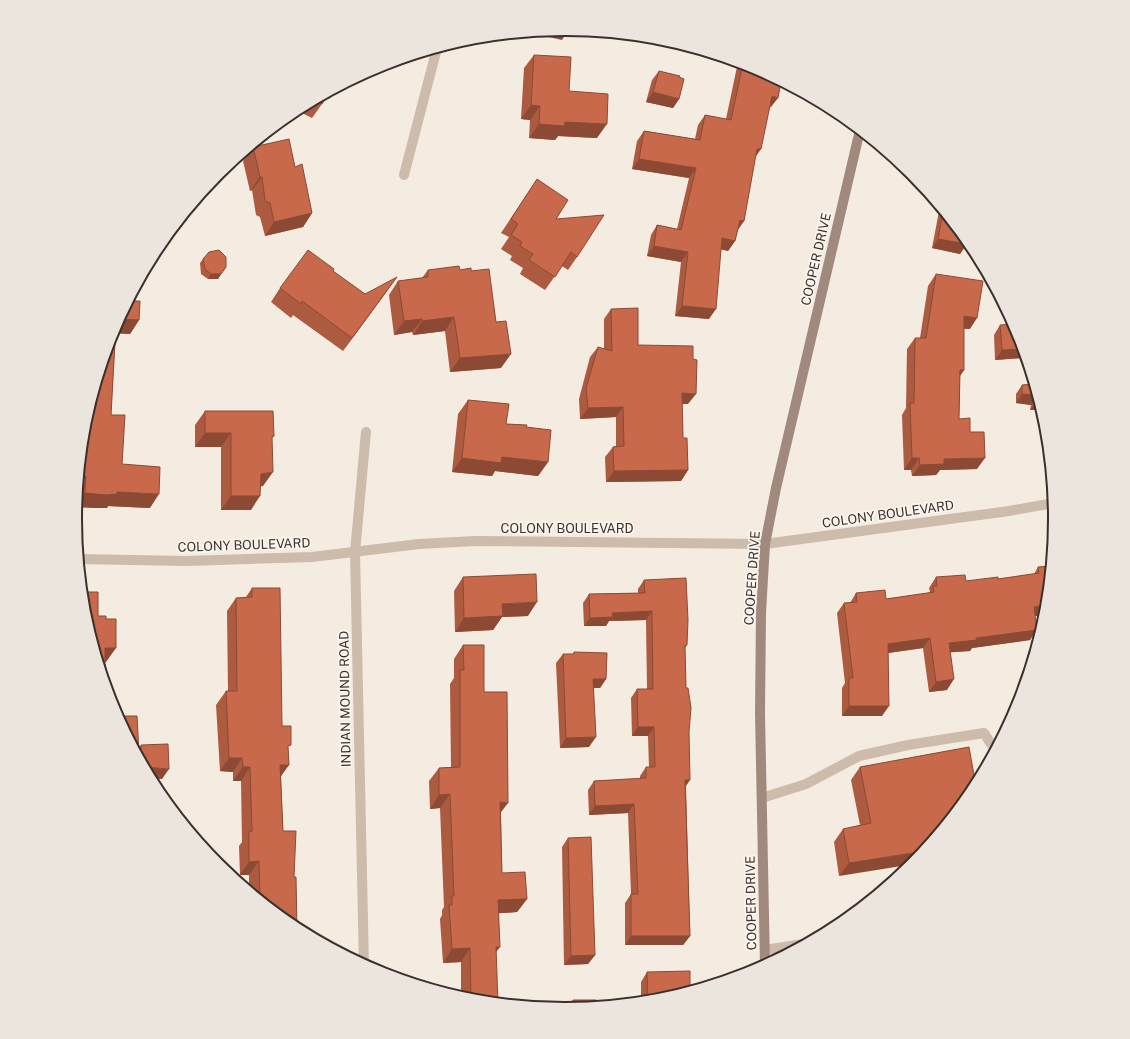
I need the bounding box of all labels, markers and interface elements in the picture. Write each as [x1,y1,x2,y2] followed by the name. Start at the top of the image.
[798,211,834,307] street label: COOPER DRIVE
[821,497,955,531] street label: COLONY BOULEVARD
[500,521,634,536] street label: COLONY BOULEVARD
[741,530,763,626] street label: COOPER DRIVE
[177,535,311,555] street label: COLONY BOULEVARD
[336,631,354,767] street label: INDIAN MOUND ROAD
[743,856,759,950] street label: COOPER DRIVE

